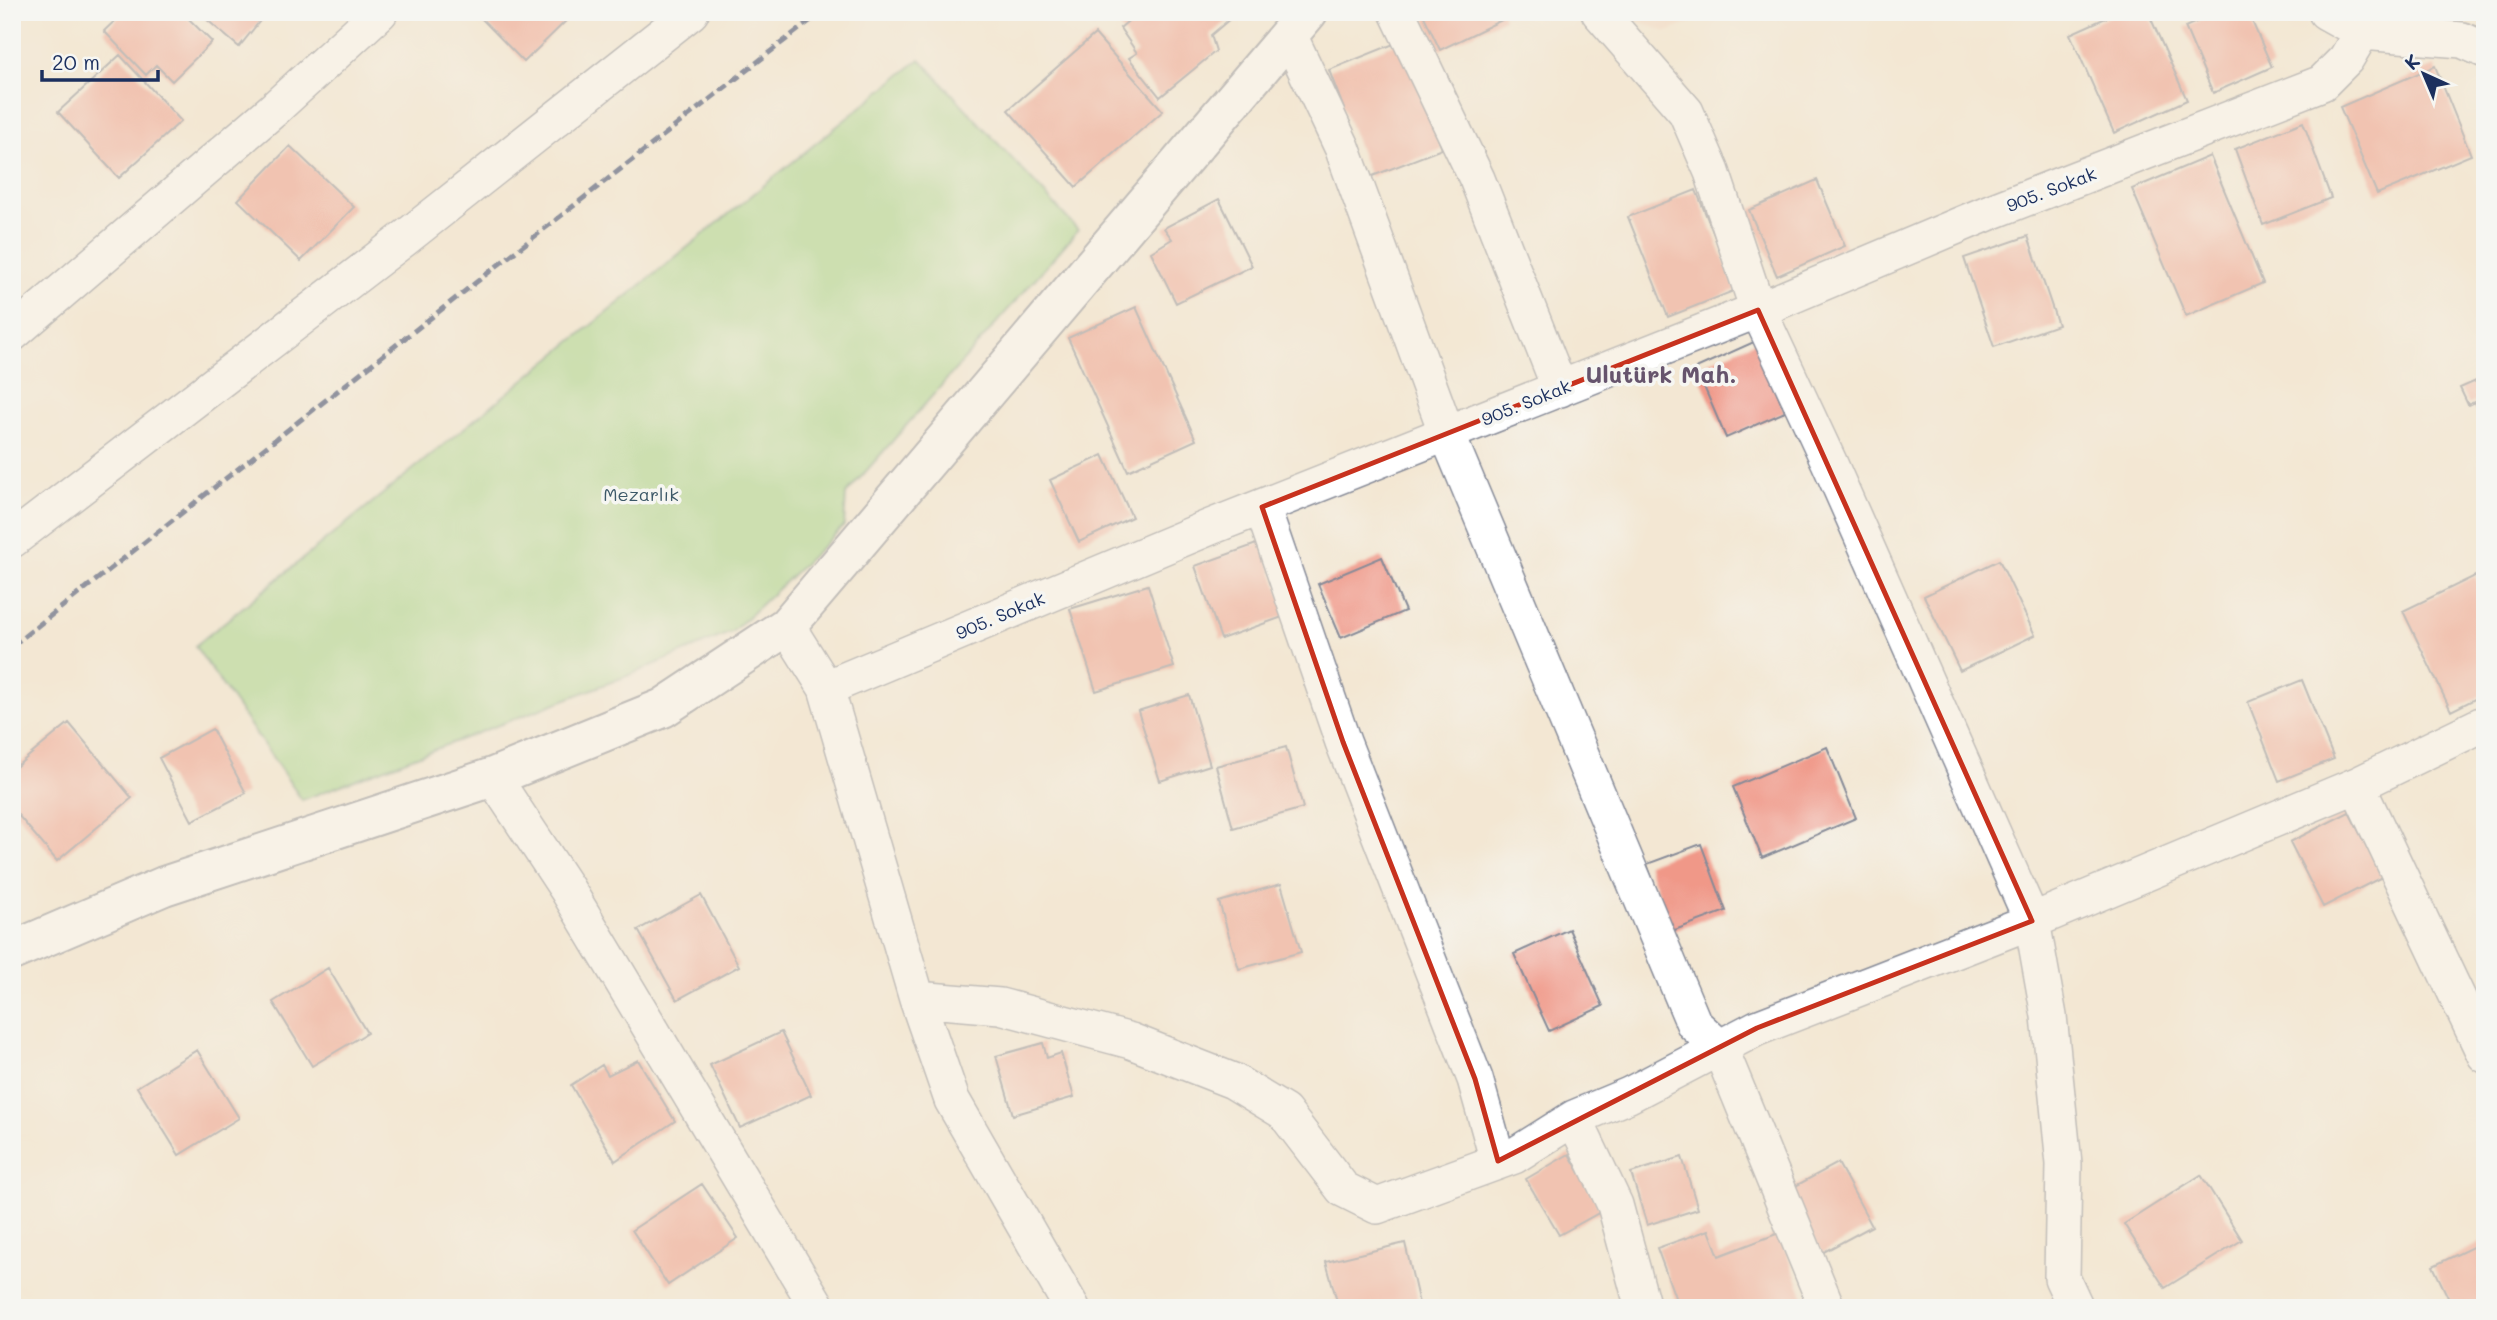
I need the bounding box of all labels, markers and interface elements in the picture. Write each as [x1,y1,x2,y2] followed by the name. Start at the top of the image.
[42,38,158,82] scale bar
[2388,38,2458,108] north arrow
[52,48,100,75] text: 20 m
[2399,48,2425,75] text: K
[2003,161,2099,217] street label: 905. Sokak
[1585,358,1737,389] district label: Ulutürk Mah.
[1478,373,1574,431] street label: 905. Sokak
[603,482,679,506] park label: Mezarlık
[952,585,1048,645] street label: 905. Sokak

